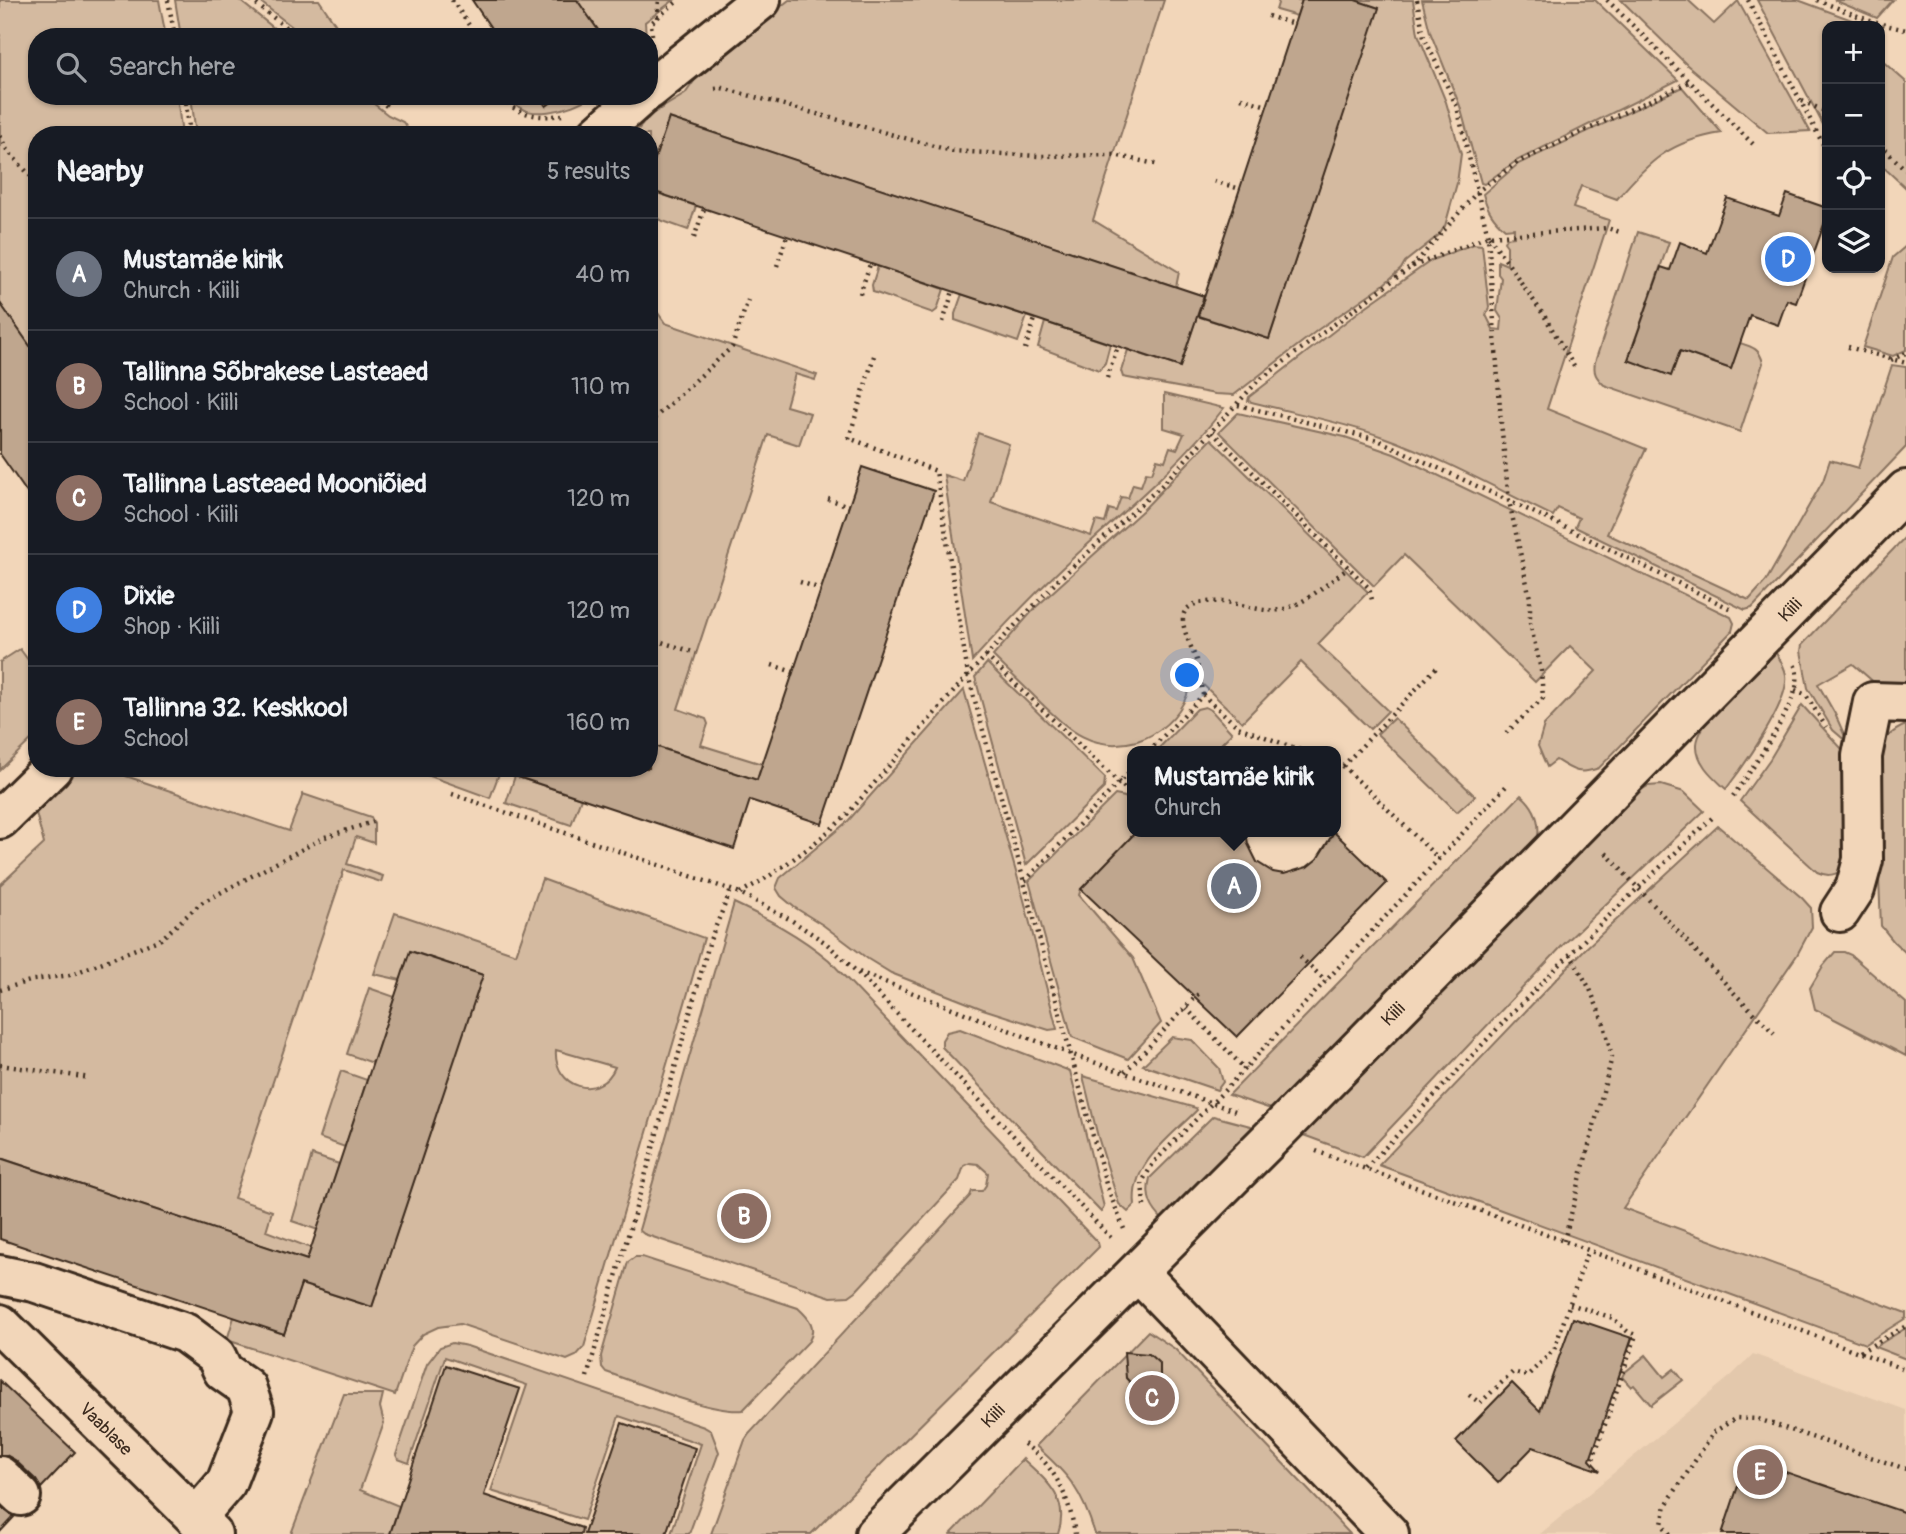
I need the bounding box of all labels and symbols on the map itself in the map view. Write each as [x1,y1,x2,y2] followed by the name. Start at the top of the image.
[1765,233,1811,285] pin: D
[1773,593,1807,627] street label: Kiili
[1170,658,1204,692] your location
[1211,860,1257,912] pin: A
[1376,997,1410,1031] street label: Kiili
[721,1190,767,1242] pin: B
[1129,1372,1175,1424] pin: C
[74,1398,137,1461] street label: Vaablase
[976,1399,1010,1433] street label: Kiili
[1737,1446,1783,1498] pin: E

